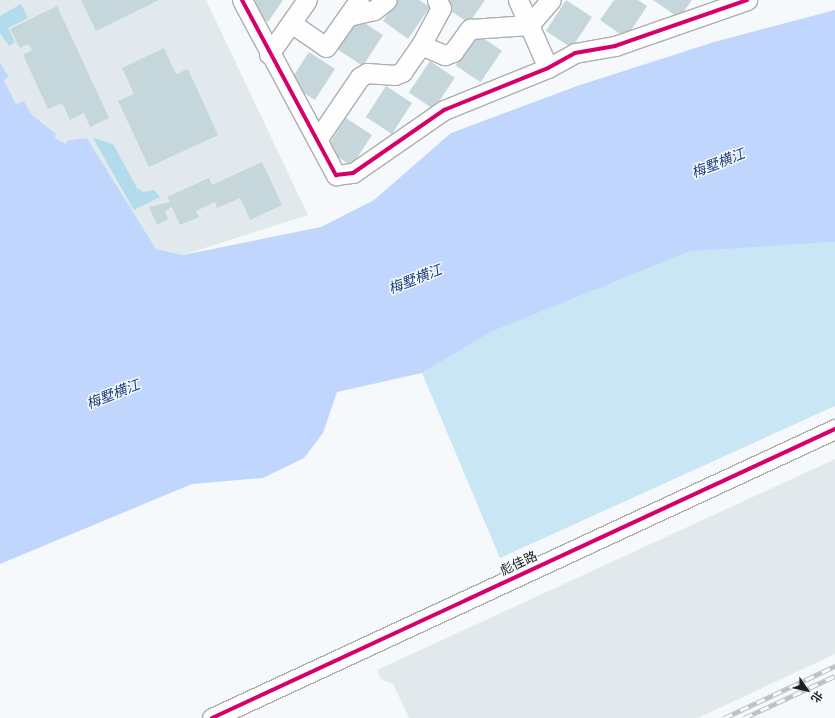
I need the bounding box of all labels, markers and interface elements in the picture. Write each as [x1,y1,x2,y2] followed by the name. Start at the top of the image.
[689,145,747,181] water label: 梅墅横江
[386,261,444,297] water label: 梅墅横江
[84,376,142,412] water label: 梅墅横江
[498,549,540,579] street label: 彪佳路
[787,670,827,710] north arrow
[808,688,826,705] text: 北

